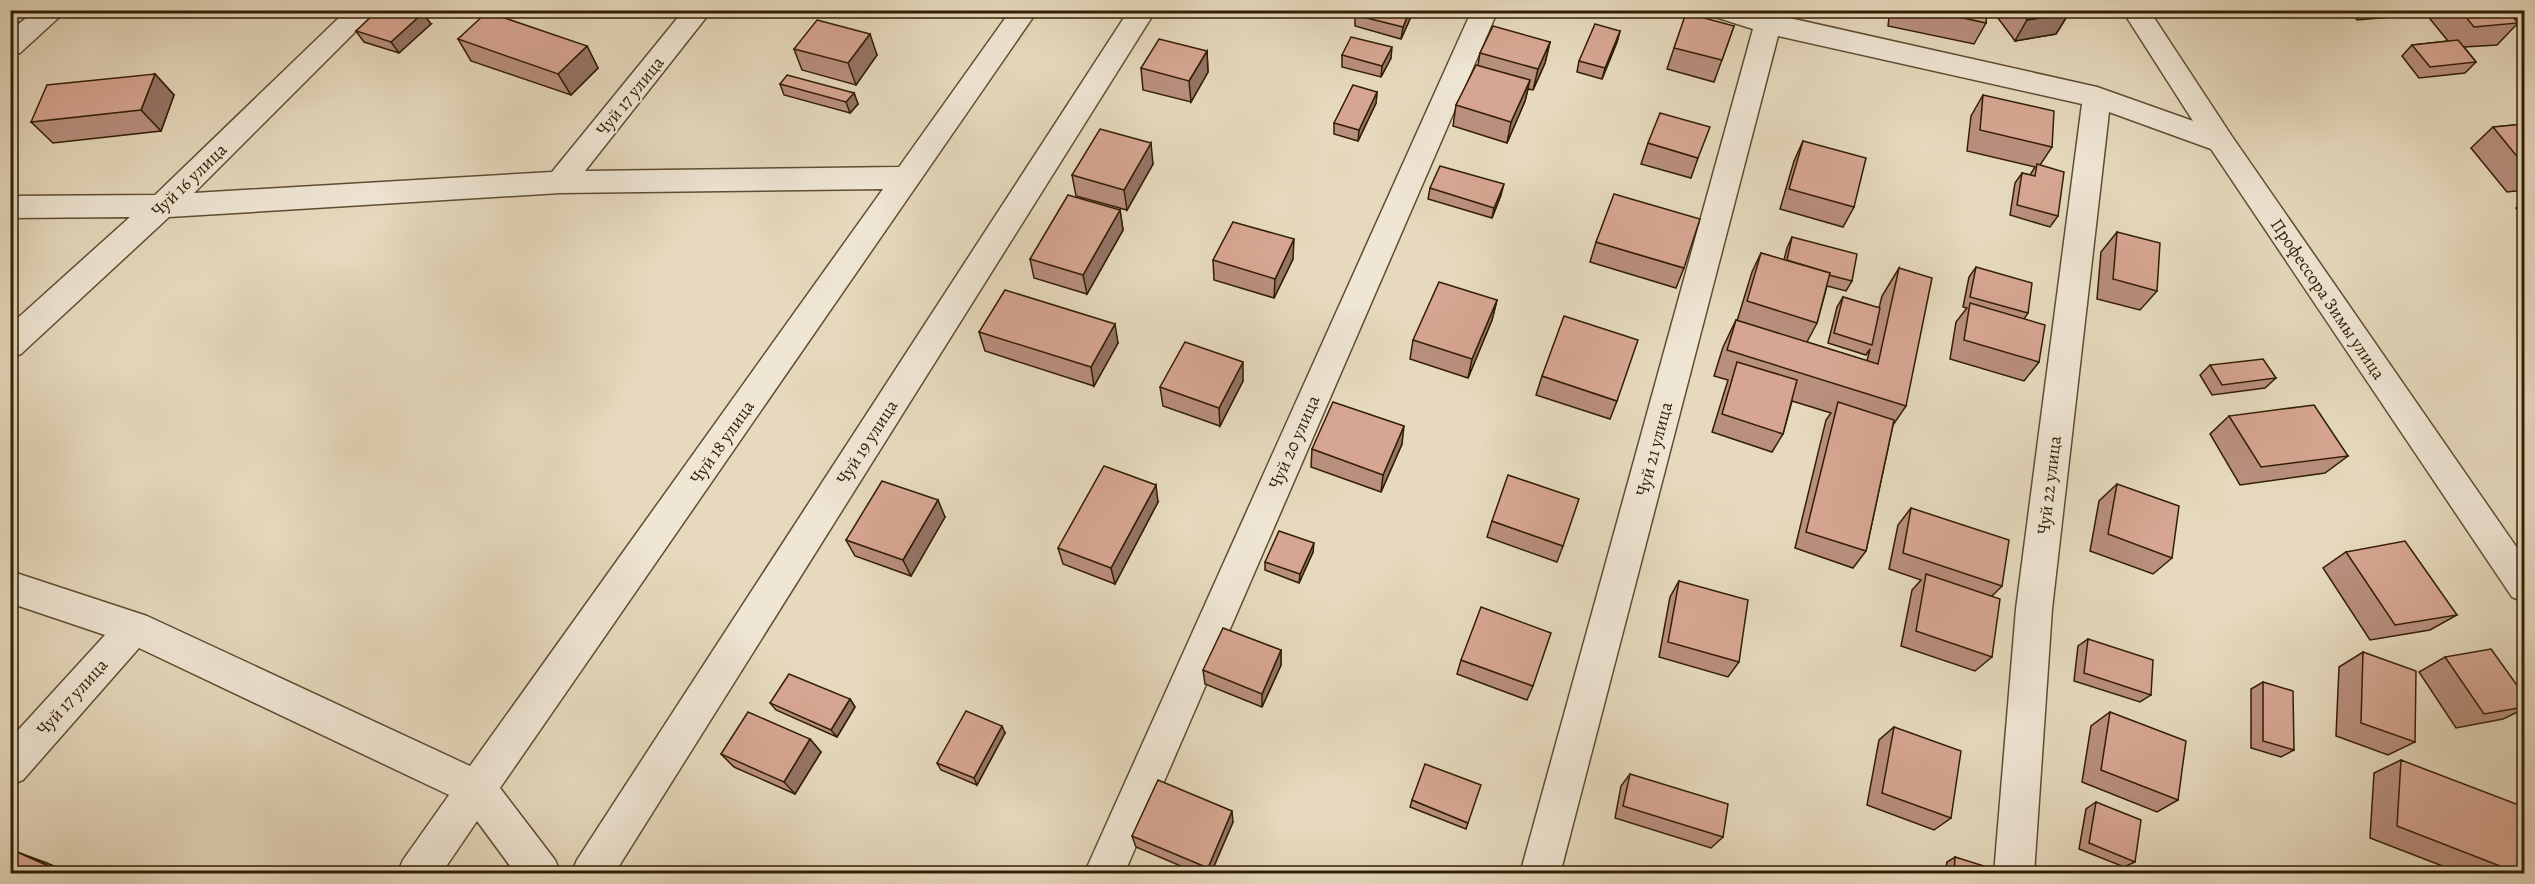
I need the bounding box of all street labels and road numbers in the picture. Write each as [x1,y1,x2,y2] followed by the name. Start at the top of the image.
[591,51,670,141] street label: Чуй 17 улица
[146,137,233,222] street label: Чуй 16 улица
[2265,214,2391,385] street label: Профессора Зимы улица
[1263,391,1326,493] street label: Чуй 20 улица
[831,394,904,489] street label: Чуй 19 улица
[684,395,760,489] street label: Чуй 18 улица
[1630,399,1678,499] street label: Чуй 21 улица
[2031,434,2067,536] street label: Чуй 22 улица
[31,653,113,741] street label: Чуй 17 улица

